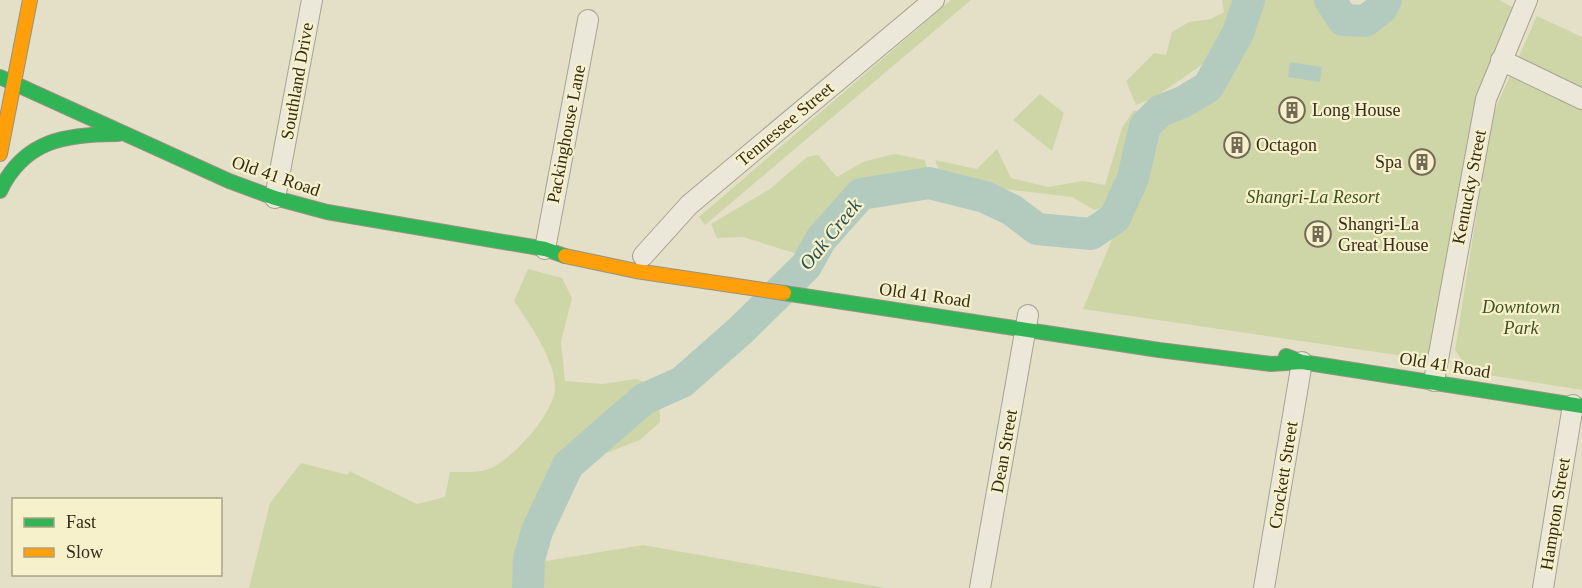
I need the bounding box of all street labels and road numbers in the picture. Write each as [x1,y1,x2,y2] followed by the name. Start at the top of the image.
[277,21,317,141] street label: Southland Drive
[543,63,589,205] street label: Packinghouse Lane
[733,78,837,170] street label: Tennessee Street
[1448,128,1490,246] street label: Kentucky Street
[229,152,323,200] street label: Old 41 Road
[878,279,972,311] street label: Old 41 Road
[1398,348,1492,382] street label: Old 41 Road
[987,408,1021,494] street label: Dean Street
[1265,420,1301,530] street label: Crockett Street
[1536,456,1574,572] street label: Hampton Street

